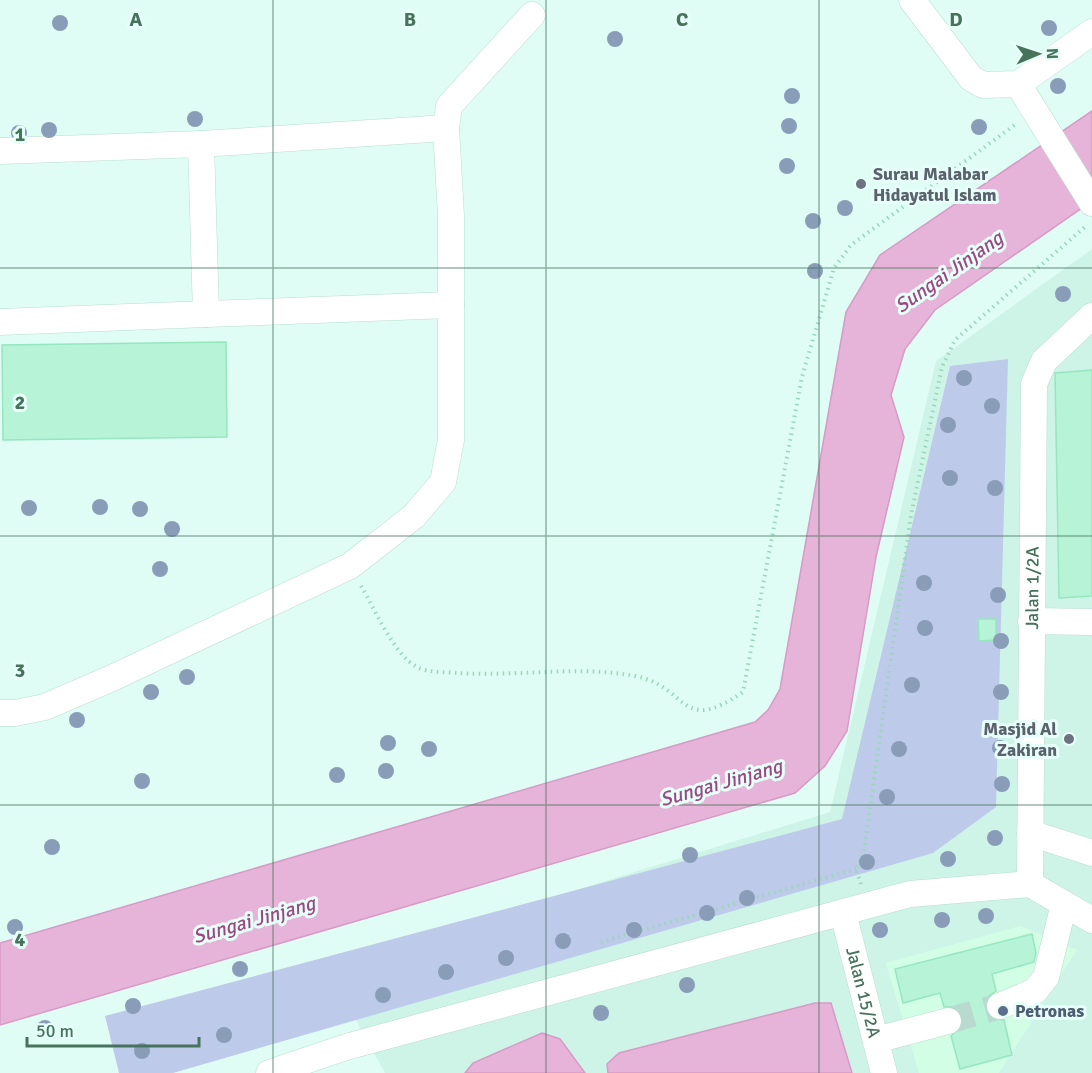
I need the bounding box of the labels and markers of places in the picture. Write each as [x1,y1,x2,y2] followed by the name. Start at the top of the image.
[873,163,997,206] place label: Surau Malabar Hidayatul Islam
[854,177,868,191] marker: Surau Malabar Hidayatul Islam
[983,718,1057,761] place label: Masjid Al Zakiran
[1062,732,1076,746] marker: Masjid Al Zakiran
[1015,1000,1084,1022] place label: Petronas
[996,1004,1010,1018] marker: Petronas

